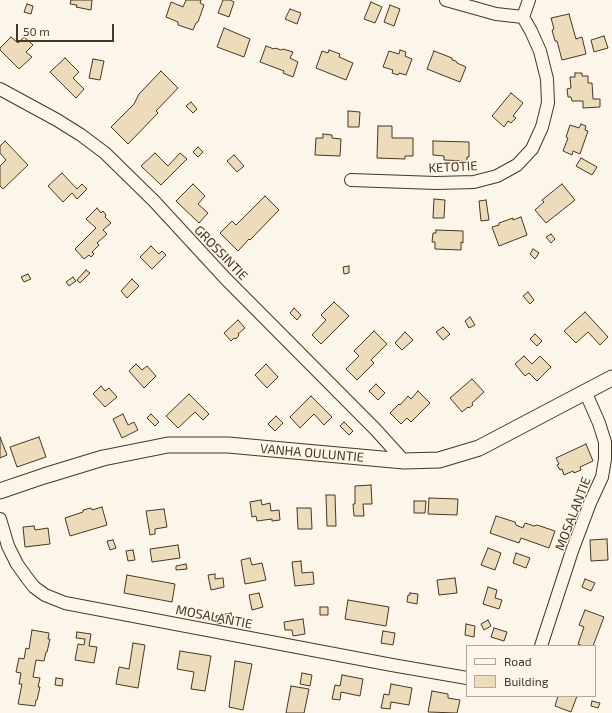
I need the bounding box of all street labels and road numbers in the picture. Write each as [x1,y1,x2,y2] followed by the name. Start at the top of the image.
[428,158,478,176] street label: KETOTIE
[191,222,251,284] street label: GROSSINTIE
[259,441,365,465] street label: VANHA OULUNTIE
[552,475,594,553] street label: MOSALANTIE
[174,602,254,632] street label: MOSALANTIE

